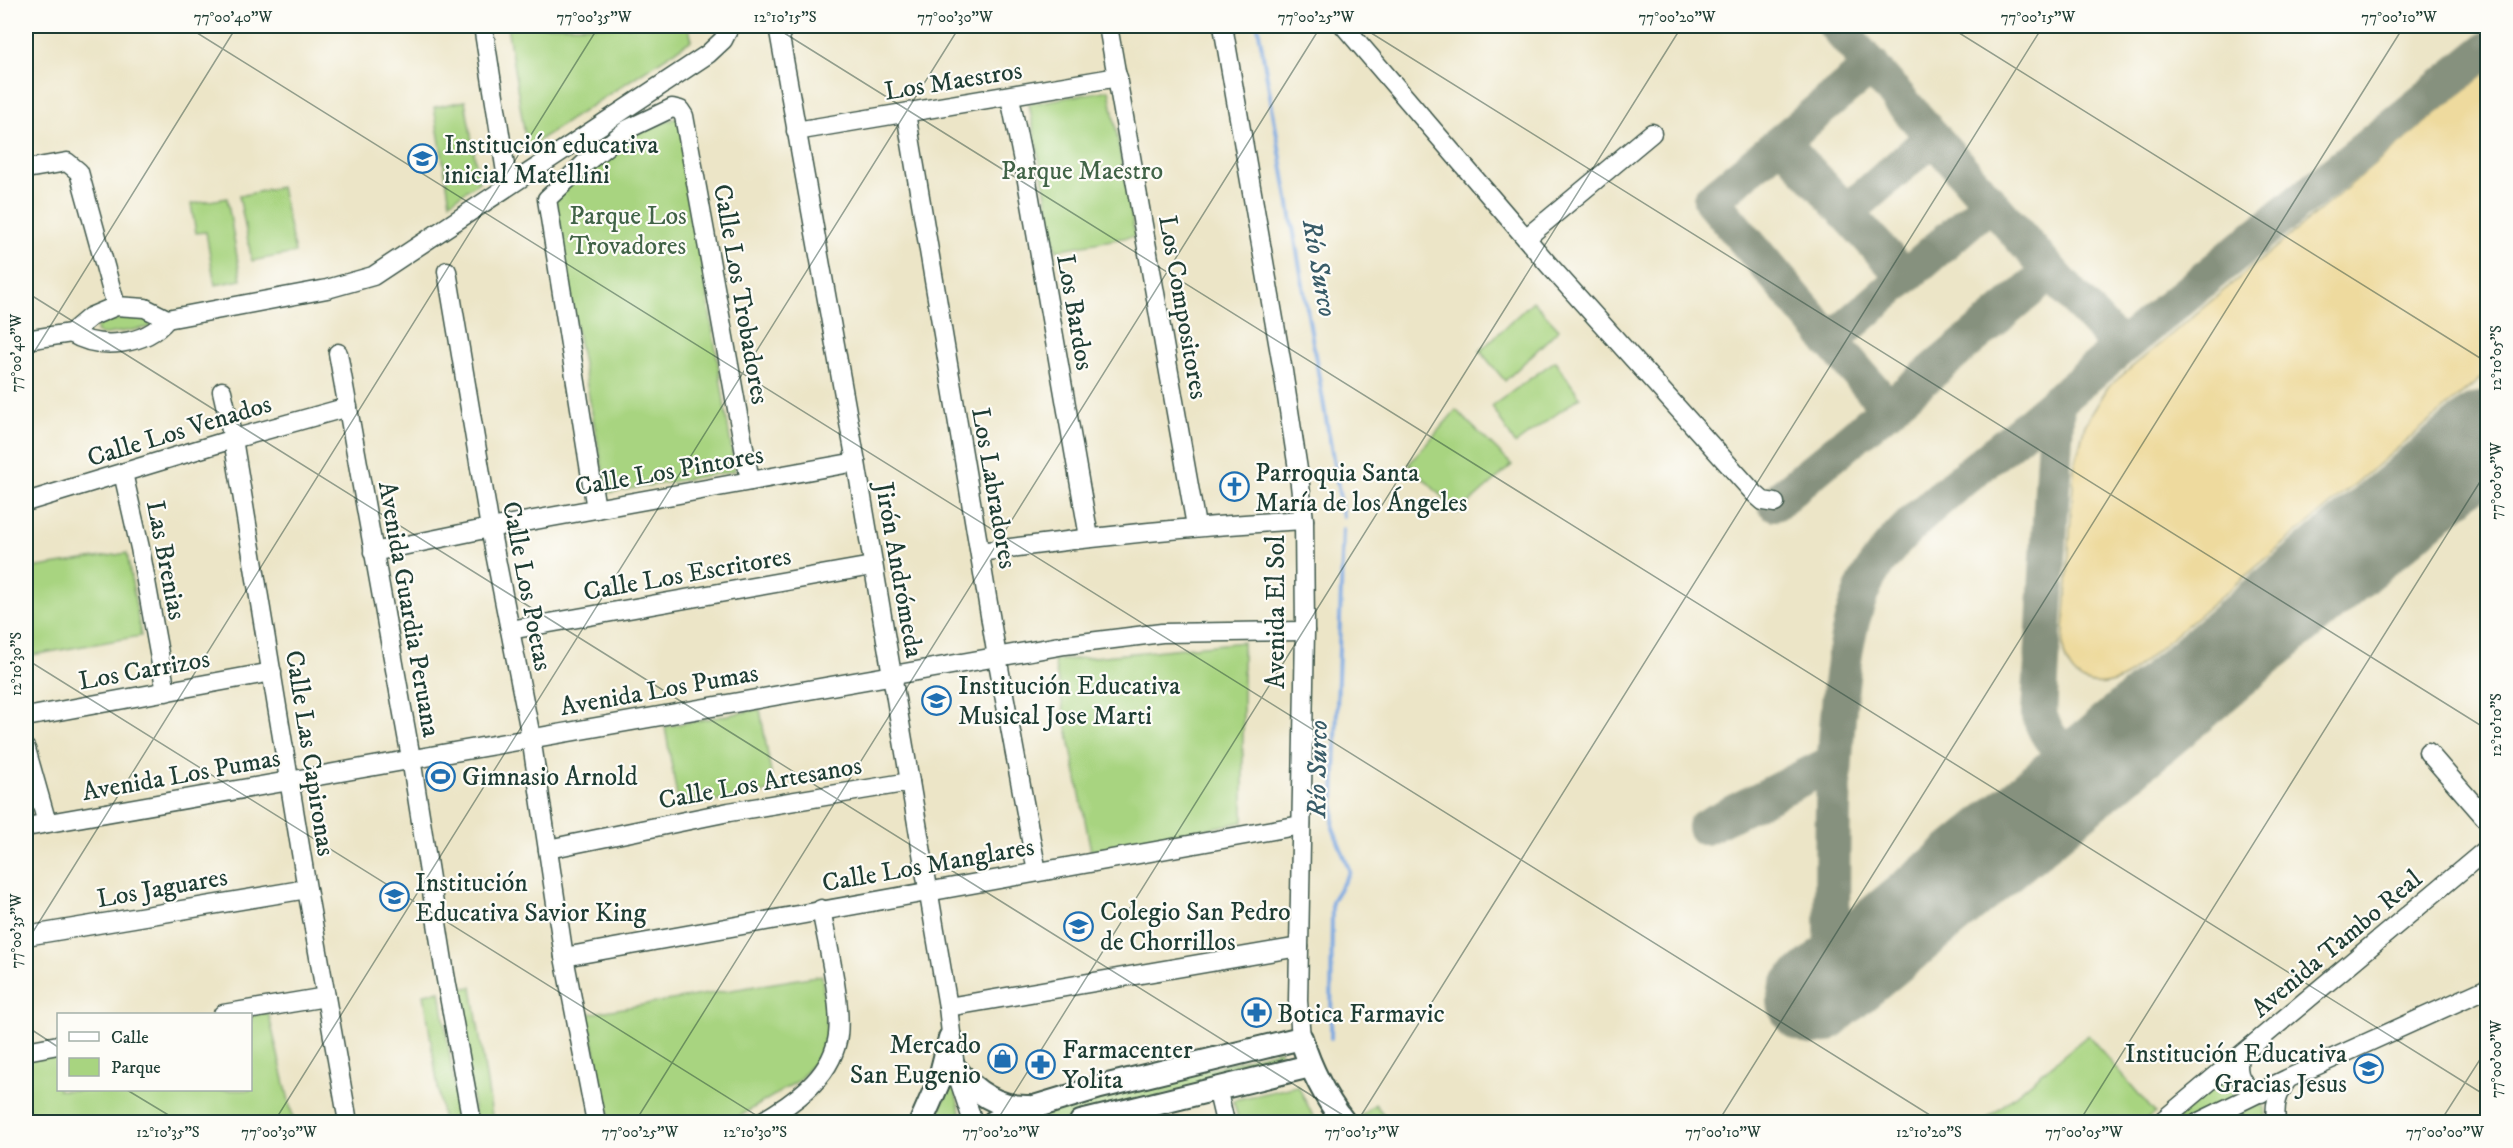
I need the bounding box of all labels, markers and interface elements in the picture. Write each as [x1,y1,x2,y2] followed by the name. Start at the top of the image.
[194,8,273,27] text: 77°00'40"W
[557,8,632,27] text: 77°00'35"W
[753,8,817,27] text: 12°10'15"S
[917,8,993,27] text: 77°00'30"W
[1278,8,1355,27] text: 77°00'25"W
[1638,8,1716,27] text: 77°00'20"W
[2001,8,2076,27] text: 77°00'15"W
[2361,8,2437,27] text: 77°00'10"W
[882,54,1025,109] street label: Los Maestros
[444,129,659,192] place label: Institución educativa inicial Matellini
[407,143,439,175] school or university icon: Institución educativa inicial Matellini
[1001,155,1163,188] park label: Parque Maestro
[705,182,776,407] street label: Calle Los Trobadores
[569,200,687,263] park label: Parque Los Trovadores
[1150,213,1215,402] street label: Los Compositores
[1294,216,1344,319] water label: Río Surco
[1048,252,1101,373] street label: Los Bardos
[7,313,26,392] text: 77°00'40"W
[2487,325,2506,391] text: 12°10'05"S
[83,388,275,475] street label: Calle Los Venados
[963,405,1024,571] street label: Los Labradores
[572,439,766,504] street label: Calle Los Pintores
[2487,442,2506,520] text: 77°00'05"W
[1255,457,1467,520] place label: Parroquia Santa María de los Ángeles
[1218,471,1250,503] church icon: Parroquia Santa María de los Ángeles
[867,478,930,661] street label: Jirón Andrómeda
[370,479,447,740] street label: Avenida Guardia Peruana
[138,498,193,623] street label: Las Brenias
[494,499,559,674] street label: Calle Los Poetas
[1260,535,1293,689] street label: Avenida El Sol
[581,540,794,609] street label: Calle Los Escritores
[7,632,26,696] text: 12°10'30"S
[76,643,212,698] street label: Los Carrizos
[277,648,342,859] street label: Calle Las Capironas
[558,657,761,724] street label: Avenida Los Pumas
[958,670,1180,733] place label: Institución Educativa Musical Jose Marti
[921,684,953,716] school or university icon: Institución Educativa Musical Jose Marti
[2487,693,2506,757] text: 12°10'10"S
[1300,720,1336,819] water label: Río Surco
[80,742,283,809] street label: Avenida Los Pumas
[656,749,864,818] street label: Calle Los Artesanos
[425,760,457,792] sports icon: Gimnasio Arnold
[462,761,638,794] place label: Gimnasio Arnold
[820,831,1037,900] street label: Calle Los Manglares
[94,861,230,916] street label: Los Jaguares
[2245,863,2429,1025] street label: Avenida Tambo Real
[415,867,646,930] place label: Institución Educativa Savior King
[378,881,410,913] school or university icon: Institución Educativa Savior King
[7,893,26,968] text: 77°00'35"W
[1100,896,1291,959] place label: Colegio San Pedro de Chorrillos
[1063,910,1095,942] school or university icon: Colegio San Pedro de Chorrillos
[1240,997,1272,1029] pharmacy icon: Botica Farmavic
[1277,998,1445,1031] place label: Botica Farmavic
[57,1013,252,1091] legend
[2487,1020,2506,1098] text: 77°00'00"W
[111,1027,149,1049] text: Calle
[850,1029,981,1092] place label: Mercado San Eugenio
[1062,1034,1193,1097] place label: Farmacenter Yolita
[2125,1038,2347,1101] place label: Institución Educativa Gracias Jesus
[986,1043,1018,1075] shop icon: Mercado San Eugenio
[1025,1048,1057,1080] pharmacy icon: Farmacenter Yolita
[2352,1052,2384,1084] school or university icon: Institución Educativa Gracias Jesus
[111,1057,161,1079] text: Parque
[136,1123,200,1142] text: 12°10'35"S
[241,1123,317,1142] text: 77°00'30"W
[602,1123,679,1142] text: 77°00'25"W
[723,1123,787,1142] text: 12°10'30"S
[962,1123,1040,1142] text: 77°00'20"W
[1325,1123,1400,1142] text: 77°00'15"W
[1685,1123,1761,1142] text: 77°00'10"W
[1896,1123,1962,1142] text: 12°10'20"S
[2045,1123,2123,1142] text: 77°00'05"W
[2406,1123,2484,1142] text: 77°00'00"W

